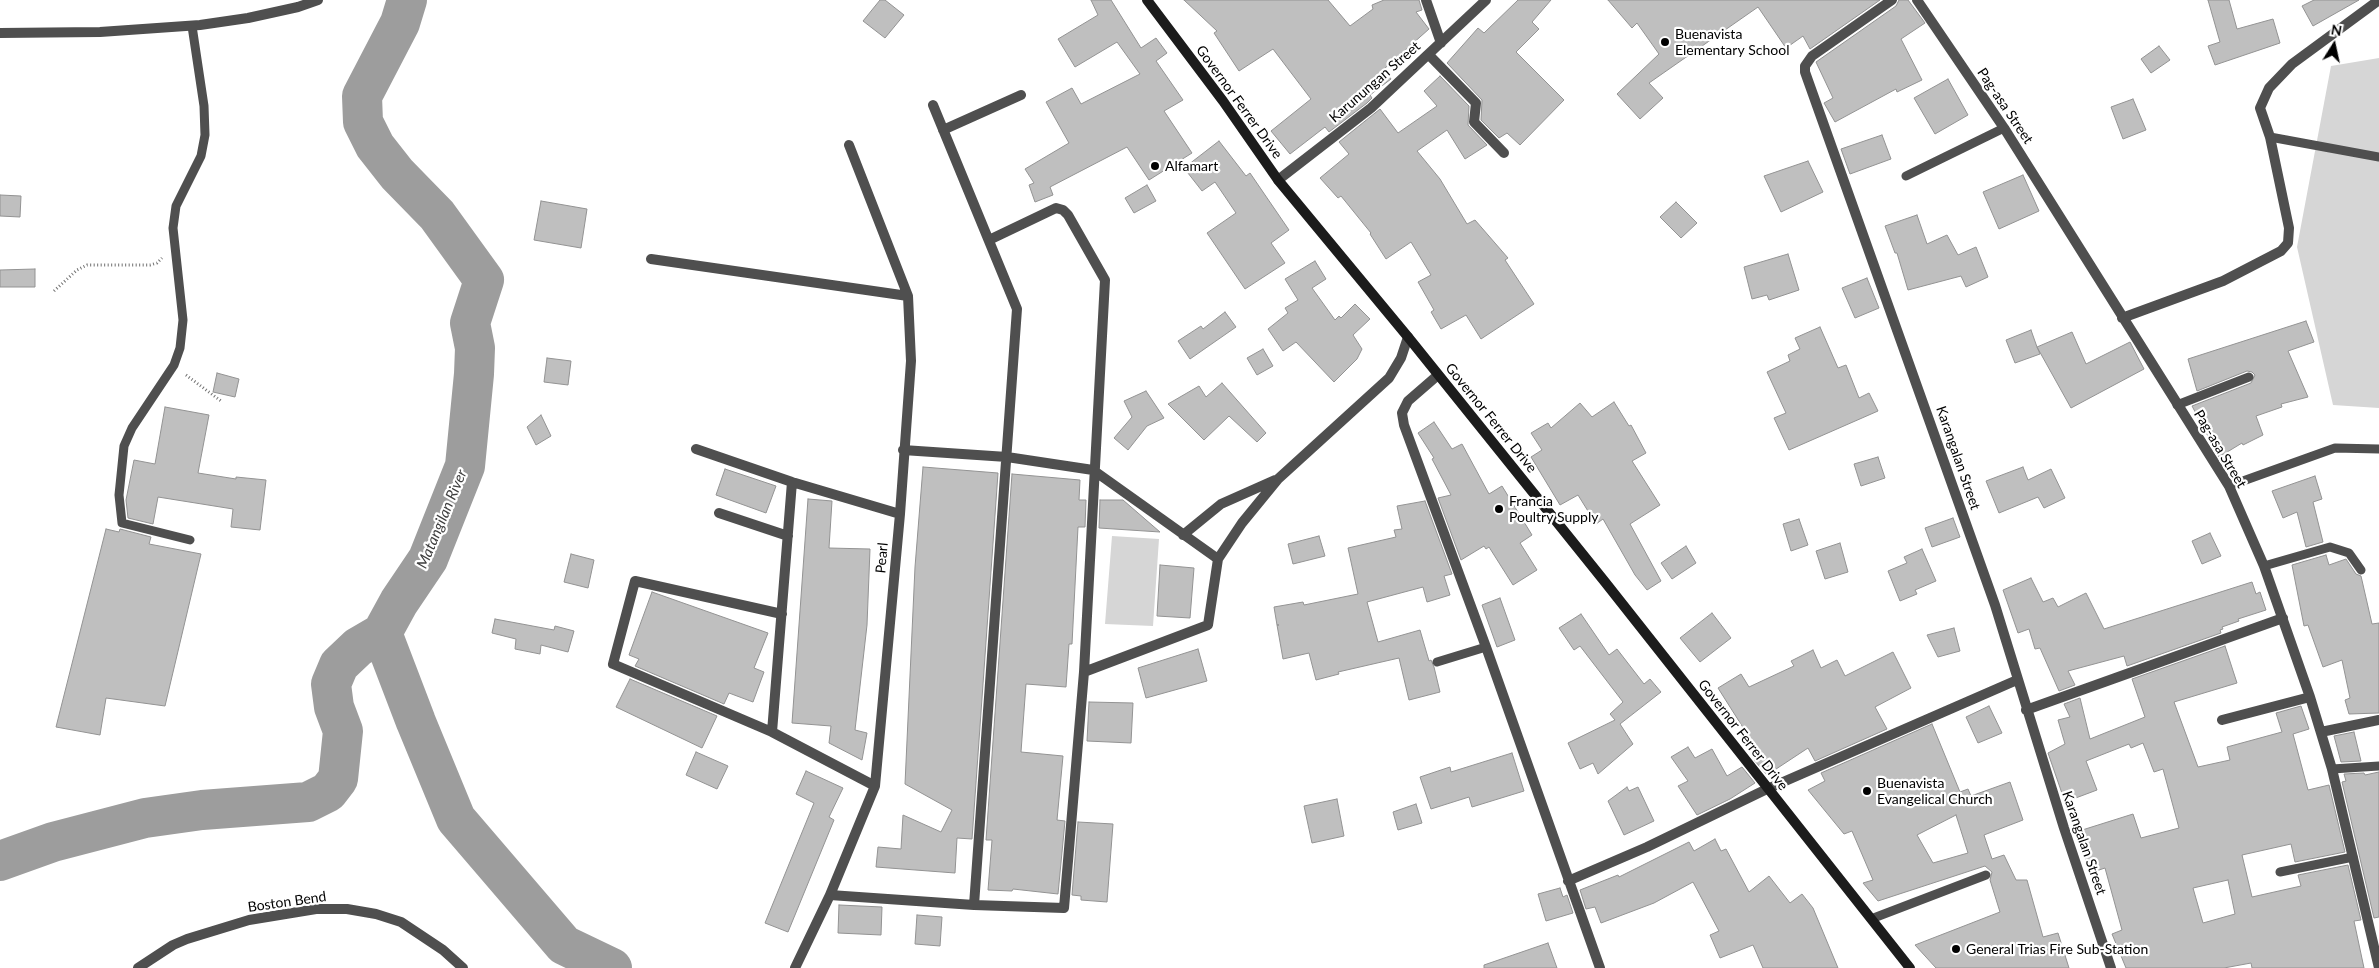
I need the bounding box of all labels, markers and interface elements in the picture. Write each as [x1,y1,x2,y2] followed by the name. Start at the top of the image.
[2309,20,2359,70] north arrow
[2330,20,2343,39] text: N
[1675,26,1789,58] place label: Buenavista Elementary School
[1659,36,1671,48] marker: Buenavista Elementary School
[1326,38,1424,126] street label: Karunungan Street
[1192,42,1286,162] street label: Governor Ferrer Drive
[1973,65,2037,147] street label: Pag-asa Street
[1165,158,1218,174] place label: Alfamart
[1149,160,1161,172] marker: Alfamart
[1442,360,1540,476] street label: Governor Ferrer Drive
[1932,404,1984,512] street label: Karangalan Street
[2190,407,2250,491] street label: Pag-asa Street
[413,467,471,571] water label: Matangilan River
[1509,493,1598,526] place label: Francia Poultry Supply
[1493,503,1505,515] marker: Francia Poultry Supply
[872,542,892,574] street label: Pearl
[1695,676,1791,794] street label: Governor Ferrer Drive
[1877,775,1993,808] place label: Buenavista Evangelical Church
[1861,785,1873,797] marker: Buenavista Evangelical Church
[2058,789,2110,897] street label: Karangalan Street
[247,888,327,916] street label: Boston Bend
[1966,941,2148,957] place label: General Trias Fire Sub-Station
[1950,943,1962,955] marker: General Trias Fire Sub-Station

